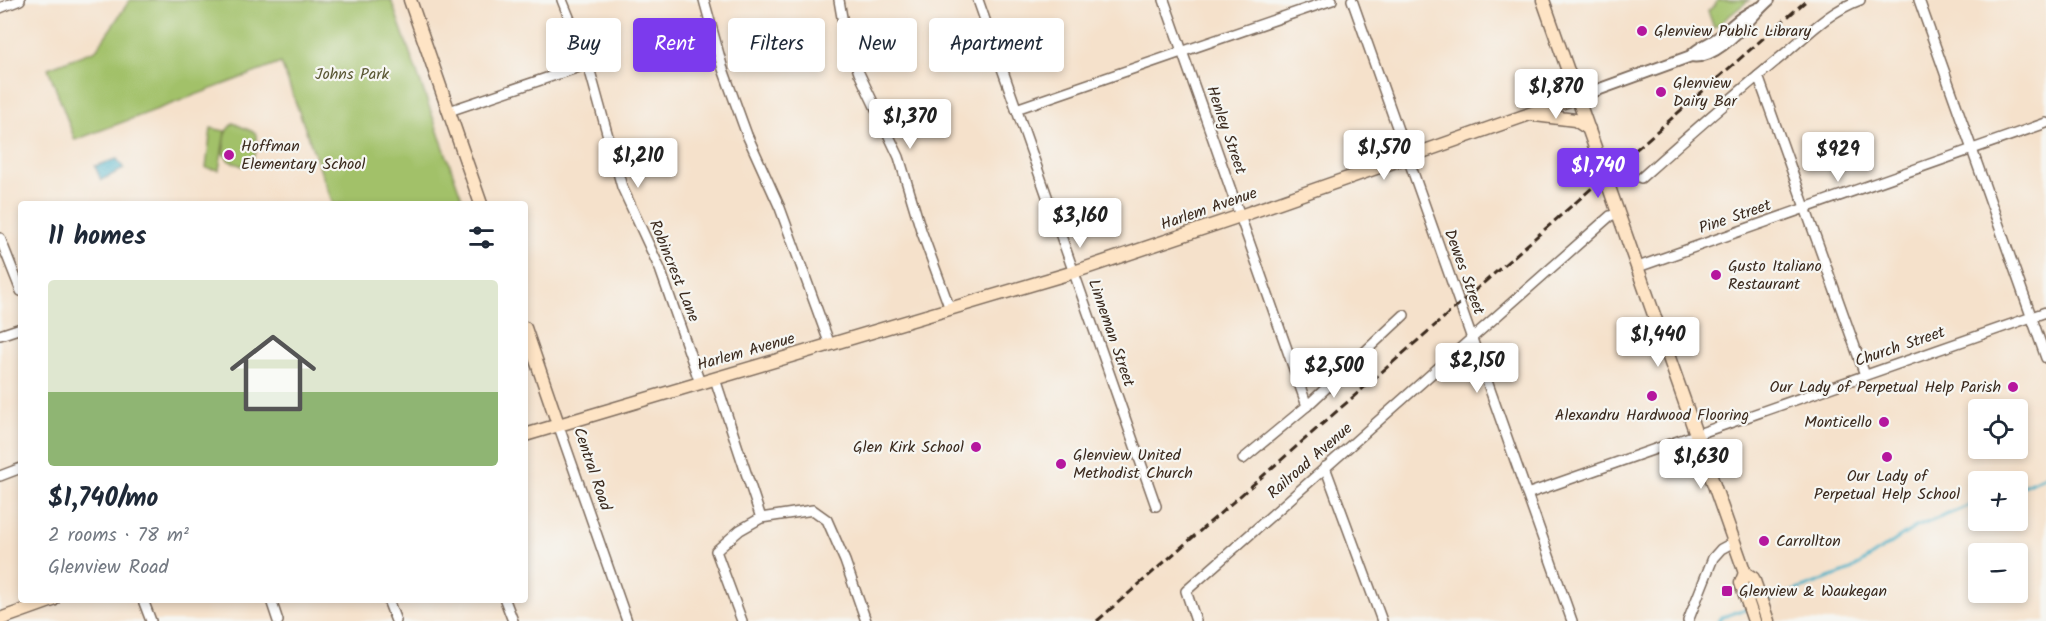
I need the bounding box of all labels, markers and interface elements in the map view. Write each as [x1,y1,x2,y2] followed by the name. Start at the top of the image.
[546,18,621,72] chip: Buy
[633,18,716,72] chip: Rent
[728,18,825,72] chip: Filters
[837,18,917,72] chip: New
[929,18,1064,72] chip: Apartment
[1654,19,1811,44] place label: Glenview Public Library
[1635,24,1649,38] marker: Glenview Public Library
[315,62,390,87] park label: Johns Park
[1507,69,1605,120] pin: $1,870
[1673,71,1739,114] place label: Glenview Dairy Bar
[1529,72,1583,104] text: $1,870
[1199,82,1253,178] street label: Henley Street
[1654,85,1668,99] marker: Glenview Dairy Bar
[861,99,959,150] pin: $1,370
[883,102,937,134] text: $1,370
[1335,130,1433,181] pin: $1,570
[1802,132,1874,183] pin: $929
[1358,133,1410,165] text: $1,570
[241,134,366,177] place label: Hoffman Elementary School
[1816,135,1860,167] text: $929
[589,138,687,189] pin: $1,210
[612,141,664,173] text: $1,210
[222,148,236,162] marker: Hoffman Elementary School
[1549,148,1647,199] pin: $1,740
[1571,151,1625,183] text: $1,740
[1157,181,1261,237] street label: Harlem Avenue
[1695,193,1775,241] street label: Pine Street
[1031,198,1129,249] pin: $3,160
[1052,201,1108,233] text: $3,160
[48,216,146,258] text: 11 homes
[642,216,706,326] street label: Robincrest Lane
[465,221,498,254] icon: filters
[1437,226,1491,319] street label: Dewes Street
[1728,254,1822,297] place label: Gusto Italiano Restaurant
[1709,268,1723,282] marker: Gusto Italiano Restaurant
[1081,276,1141,391] street label: Linneman Street
[1609,317,1707,368] pin: $1,440
[219,319,327,427] icon: home
[1630,320,1686,352] text: $1,440
[1852,320,1949,374] street label: Church Street
[694,326,798,378] street label: Harlem Avenue
[1428,343,1526,394] pin: $2,150
[1449,346,1505,378] text: $2,150
[1285,348,1383,399] pin: $2,500
[1304,351,1364,383] text: $2,500
[1770,375,2001,400] place label: Our Lady of Perpetual Help Parish
[2006,380,2020,394] marker: Our Lady of Perpetual Help Parish
[1645,389,1659,403] marker: Alexandru Hardwood Flooring
[1968,399,2028,603] map controls
[1968,399,2028,459] button: locate
[1555,403,1749,428] place label: Alexandru Hardwood Flooring
[1804,410,1872,435] place label: Monticello
[1877,415,1891,429] marker: Monticello
[1262,417,1358,505] street label: Railroad Avenue
[566,424,618,515] street label: Central Road
[853,435,964,460] place label: Glen Kirk School
[1652,439,1750,490] pin: $1,630
[969,440,983,454] marker: Glen Kirk School
[1673,442,1729,474] text: $1,630
[1073,443,1193,486] place label: Glenview United Methodist Church
[1880,450,1894,464] marker: Our Lady of Perpetual Help School
[1054,457,1068,471] marker: Glenview United Methodist Church
[1814,464,1960,507] place label: Our Lady of Perpetual Help School
[1968,471,2028,531] button: +
[48,478,158,520] text: $1,740/mo
[48,520,189,552] text: 2 rooms · 78 m²
[1776,529,1841,554] place label: Carrollton
[1757,534,1771,548] marker: Carrollton
[1968,543,2028,603] button: −
[48,552,169,584] text: Glenview Road
[1739,579,1887,604] place label: Glenview & Waukegan
[1720,584,1734,598] marker: Glenview & Waukegan

